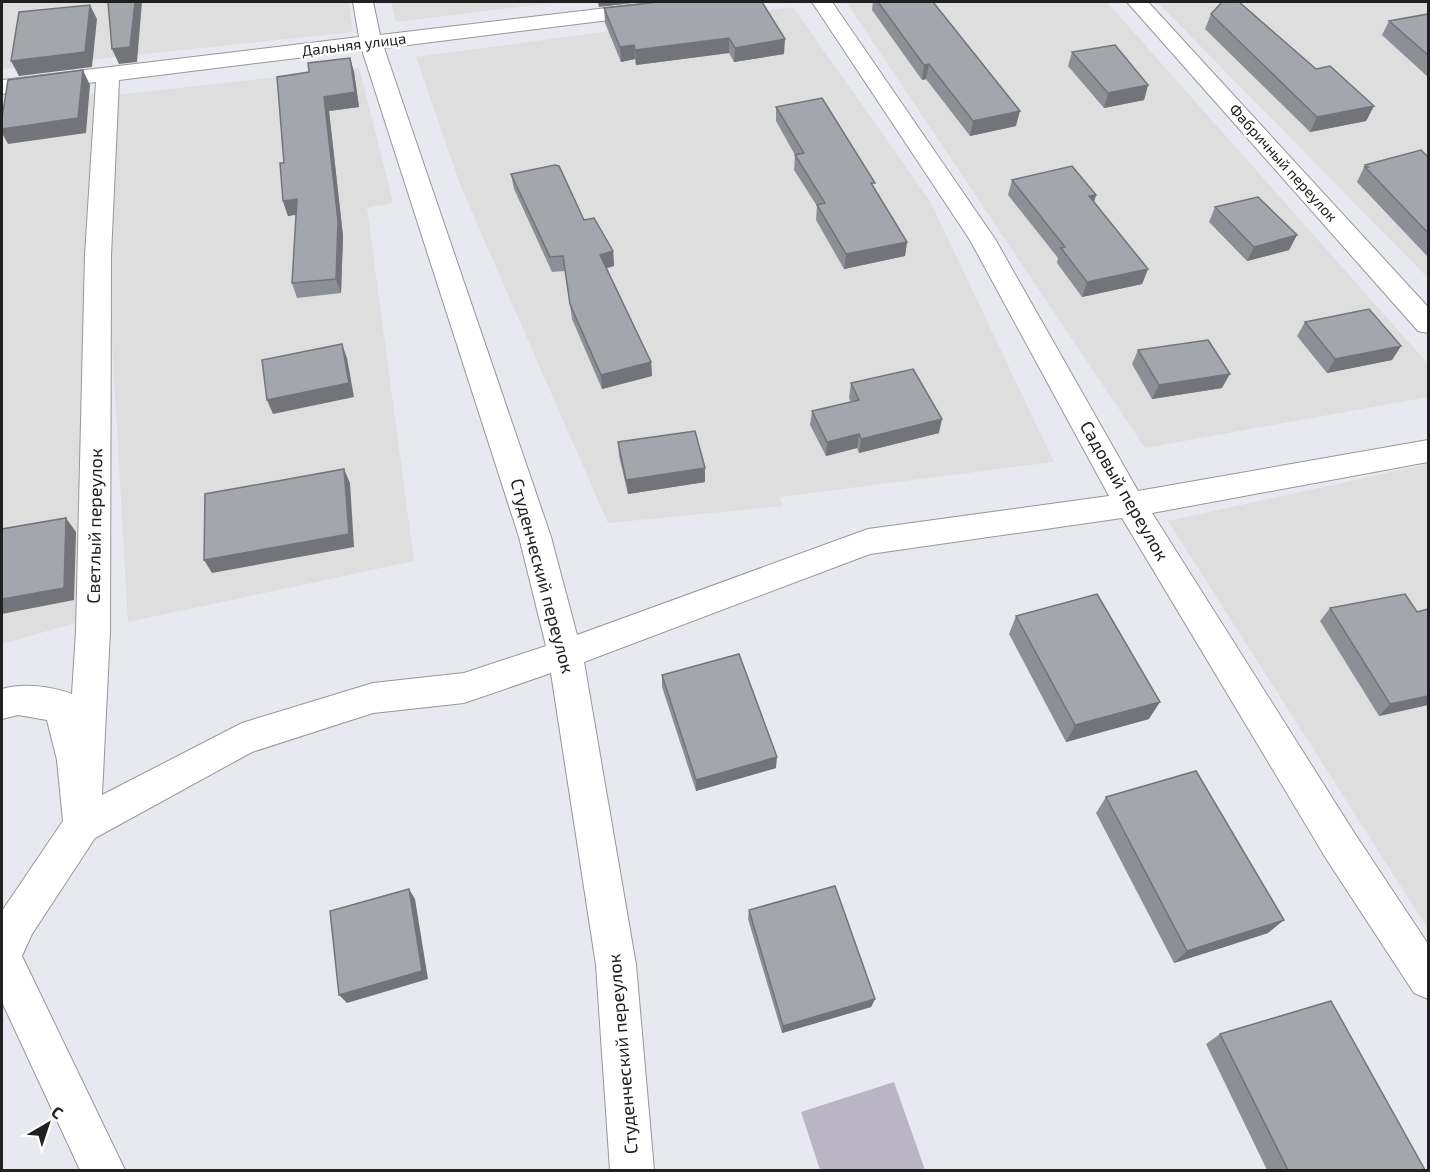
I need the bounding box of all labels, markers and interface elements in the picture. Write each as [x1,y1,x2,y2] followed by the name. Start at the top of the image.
[301,29,407,60] street label: Дальняя улица
[1225,100,1341,226] street label: Фабричный переулок
[1076,417,1174,565] street label: Садовый переулок
[82,448,106,604] street label: Светлый переулок
[506,476,580,676] street label: Студенческий переулок
[602,953,642,1155] street label: Студенческий переулок
[18,1094,78,1154] north arrow
[48,1102,67,1122] text: С

